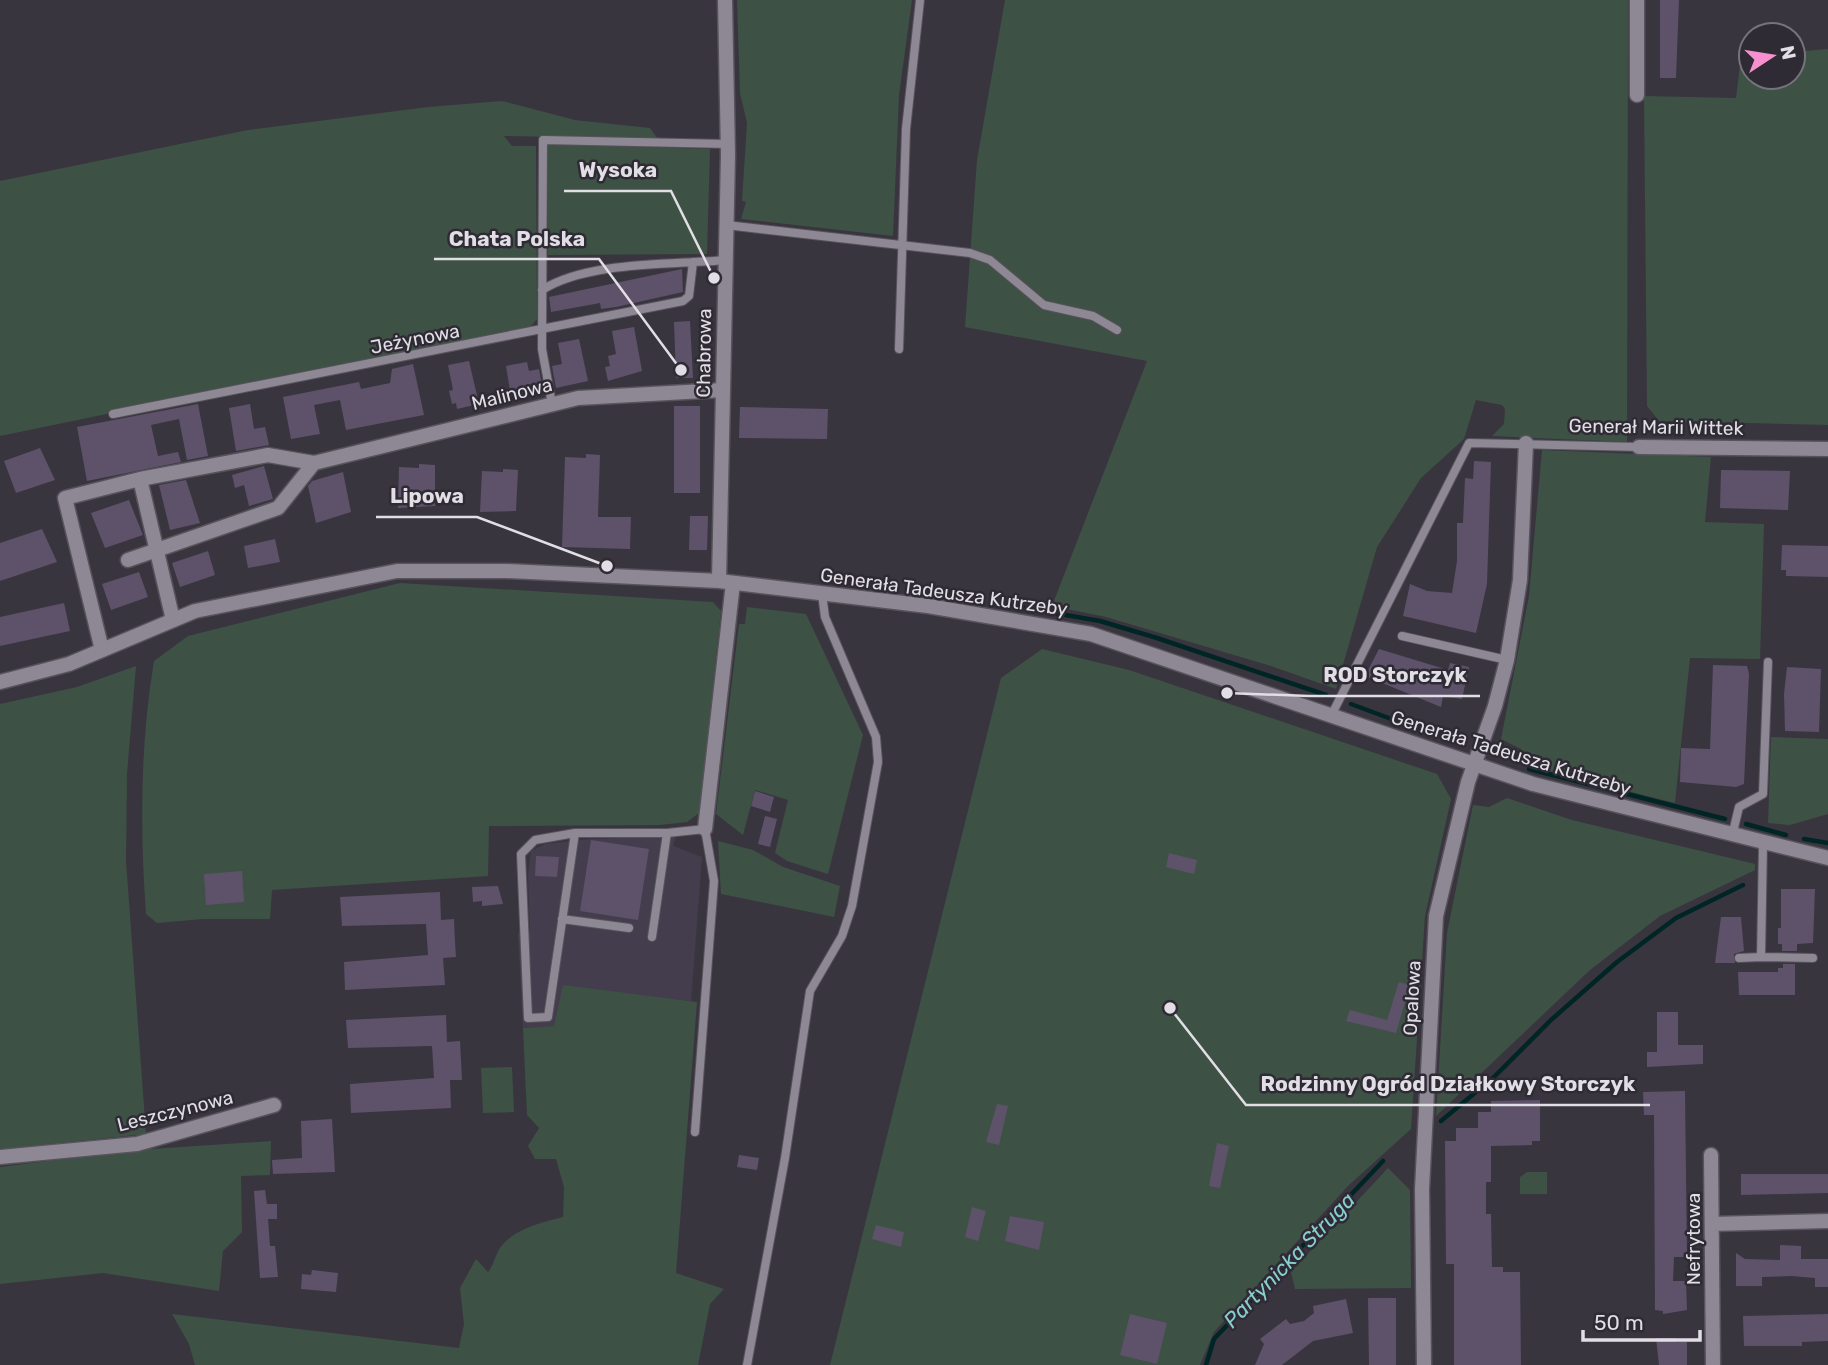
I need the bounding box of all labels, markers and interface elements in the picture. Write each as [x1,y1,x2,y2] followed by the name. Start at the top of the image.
[1737,21,1807,91] north arrow
[1775,43,1801,62] text: N
[564,149,671,191] callout: Wysoka
[579,157,657,182] text: Wysoka
[434,217,599,259] callout: Chata Polska
[449,226,585,251] text: Chata Polska
[692,308,716,398] street label: Chabrowa
[368,319,462,359] street label: Jeżynowa
[469,373,555,415] street label: Malinowa
[1568,414,1744,440] street label: Generał Marii Wittek
[376,475,477,517] callout: Lipowa
[390,483,464,508] text: Lipowa
[819,563,1069,621] street label: Generała Tadeusza Kutrzeby
[1309,654,1480,696] callout: ROD Storczyk
[1323,662,1468,687] text: ROD Storczyk
[1388,706,1634,800] street label: Generała Tadeusza Kutrzeby
[1399,960,1425,1036] street label: Opalowa
[1246,1063,1650,1105] callout: Rodzinny Ogród Działkowy Storczyk
[1261,1071,1636,1096] text: Rodzinny Ogród Działkowy Storczyk
[115,1085,235,1137] street label: Leszczynowa
[1218,1187,1360,1333] water label: Partynicka Struga
[1682,1193,1705,1285] street label: Nefrytowa
[1583,1298,1700,1342] scale bar
[1594,1310,1644,1335] text: 50 m

